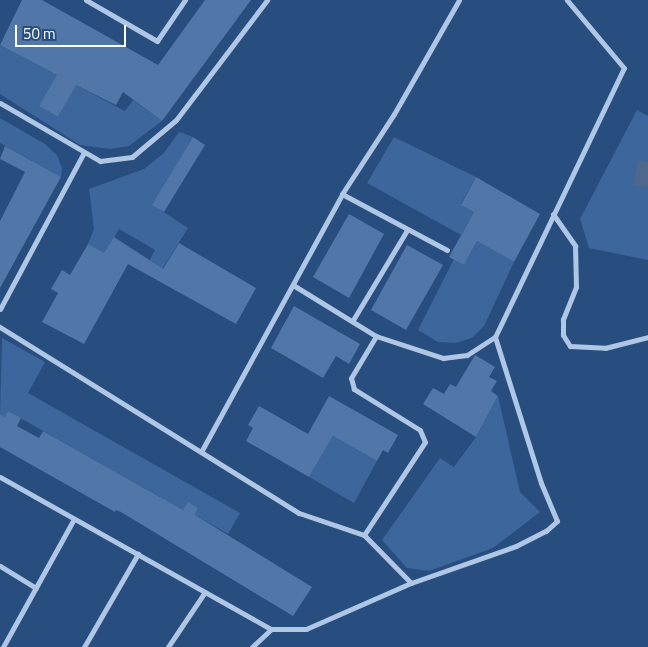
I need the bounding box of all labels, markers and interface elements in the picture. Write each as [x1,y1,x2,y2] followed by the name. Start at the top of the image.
[18,15,129,47] scale bar
[23,22,56,45] text: 50 m

